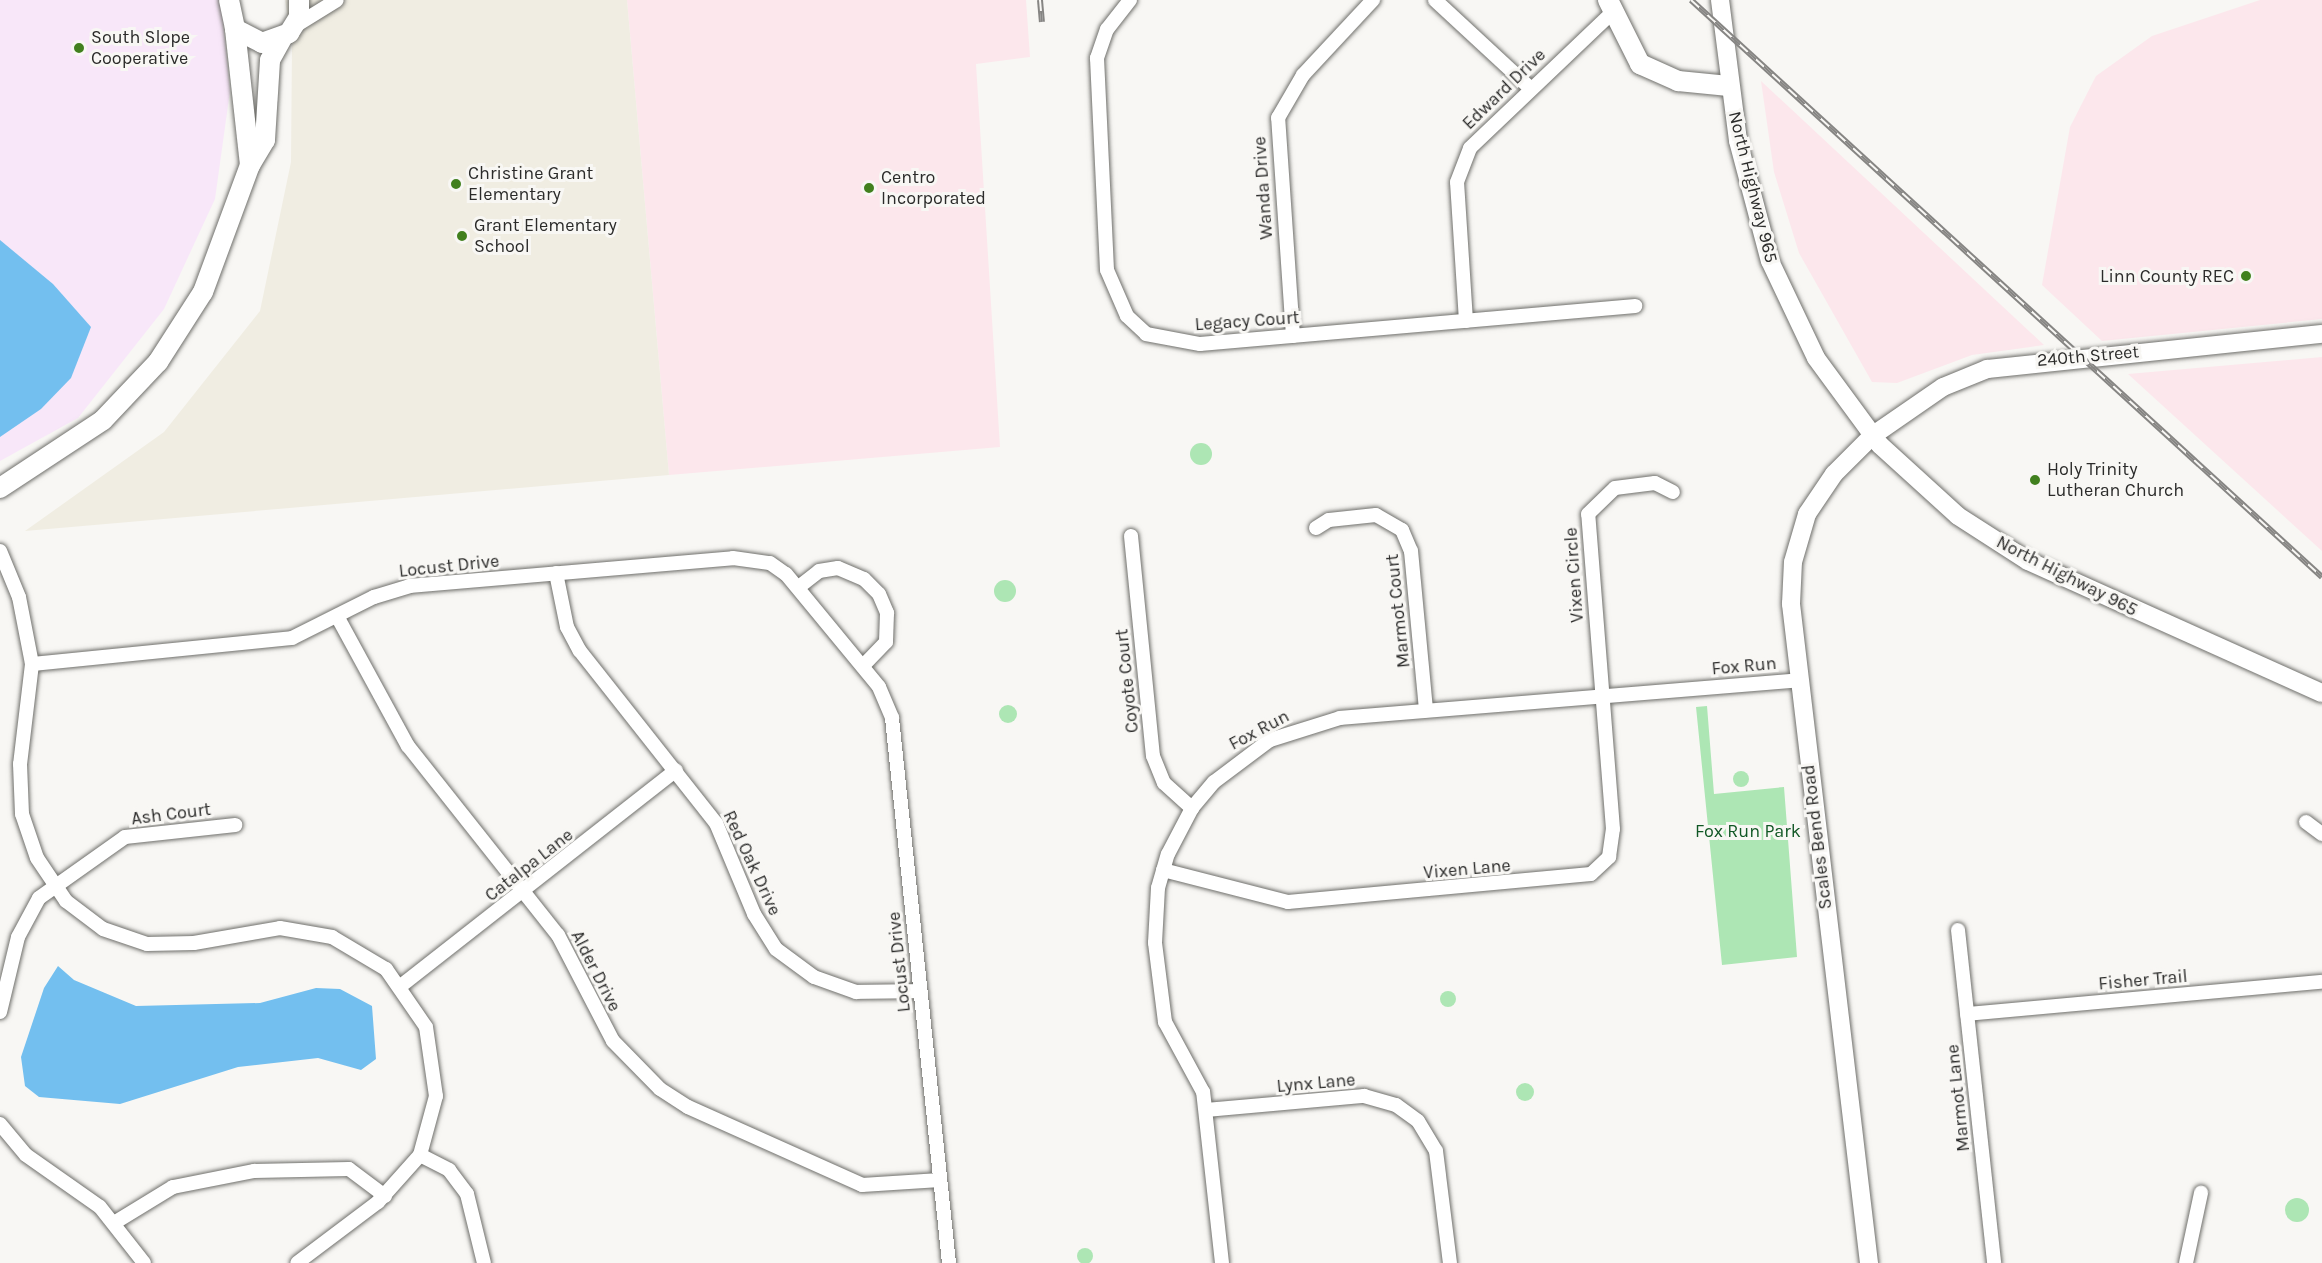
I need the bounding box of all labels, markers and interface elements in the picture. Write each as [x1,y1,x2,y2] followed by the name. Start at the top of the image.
[91,27,190,70] place label: South Slope Cooperative
[72,41,86,55] marker: South Slope Cooperative
[1458,44,1550,134] street label: Edward Drive
[1724,109,1782,265] street label: North Highway 965
[1249,136,1277,240] street label: Wanda Drive
[468,163,593,206] place label: Christine Grant Elementary
[881,167,986,210] place label: Centro Incorporated
[449,177,463,191] marker: Christine Grant Elementary
[862,181,876,195] marker: Centro Incorporated
[474,215,617,258] place label: Grant Elementary School
[455,229,469,243] marker: Grant Elementary School
[2100,265,2234,287] place label: Linn County REC
[2239,269,2253,283] marker: Linn County REC
[1194,307,1300,335] street label: Legacy Court
[2036,341,2140,371] street label: 240th Street
[2047,459,2184,502] place label: Holy Trinity Lutheran Church
[2028,473,2042,487] marker: Holy Trinity Lutheran Church
[1560,527,1588,623] street label: Vixen Circle
[1993,531,2141,621] street label: North Highway 965
[398,550,500,582] street label: Locust Drive
[1381,553,1415,669] street label: Marmot Court
[1111,628,1143,734] street label: Coyote Court
[1711,652,1777,680] street label: Fox Run
[1225,705,1293,755] street label: Fox Run
[1797,763,1837,911] street label: Scales Bend Road
[130,798,212,830] street label: Ash Court
[718,807,786,919] street label: Red Oak Drive
[1695,820,1801,842] park label: Fox Run Park
[481,824,577,906] street label: Catalpa Lane
[1422,854,1512,884] street label: Vixen Lane
[883,911,915,1013] street label: Locust Drive
[566,927,626,1015] street label: Alder Drive
[2097,965,2189,995] street label: Fisher Trail
[1942,1043,1974,1153] street label: Marmot Lane
[1276,1069,1356,1097] street label: Lynx Lane

